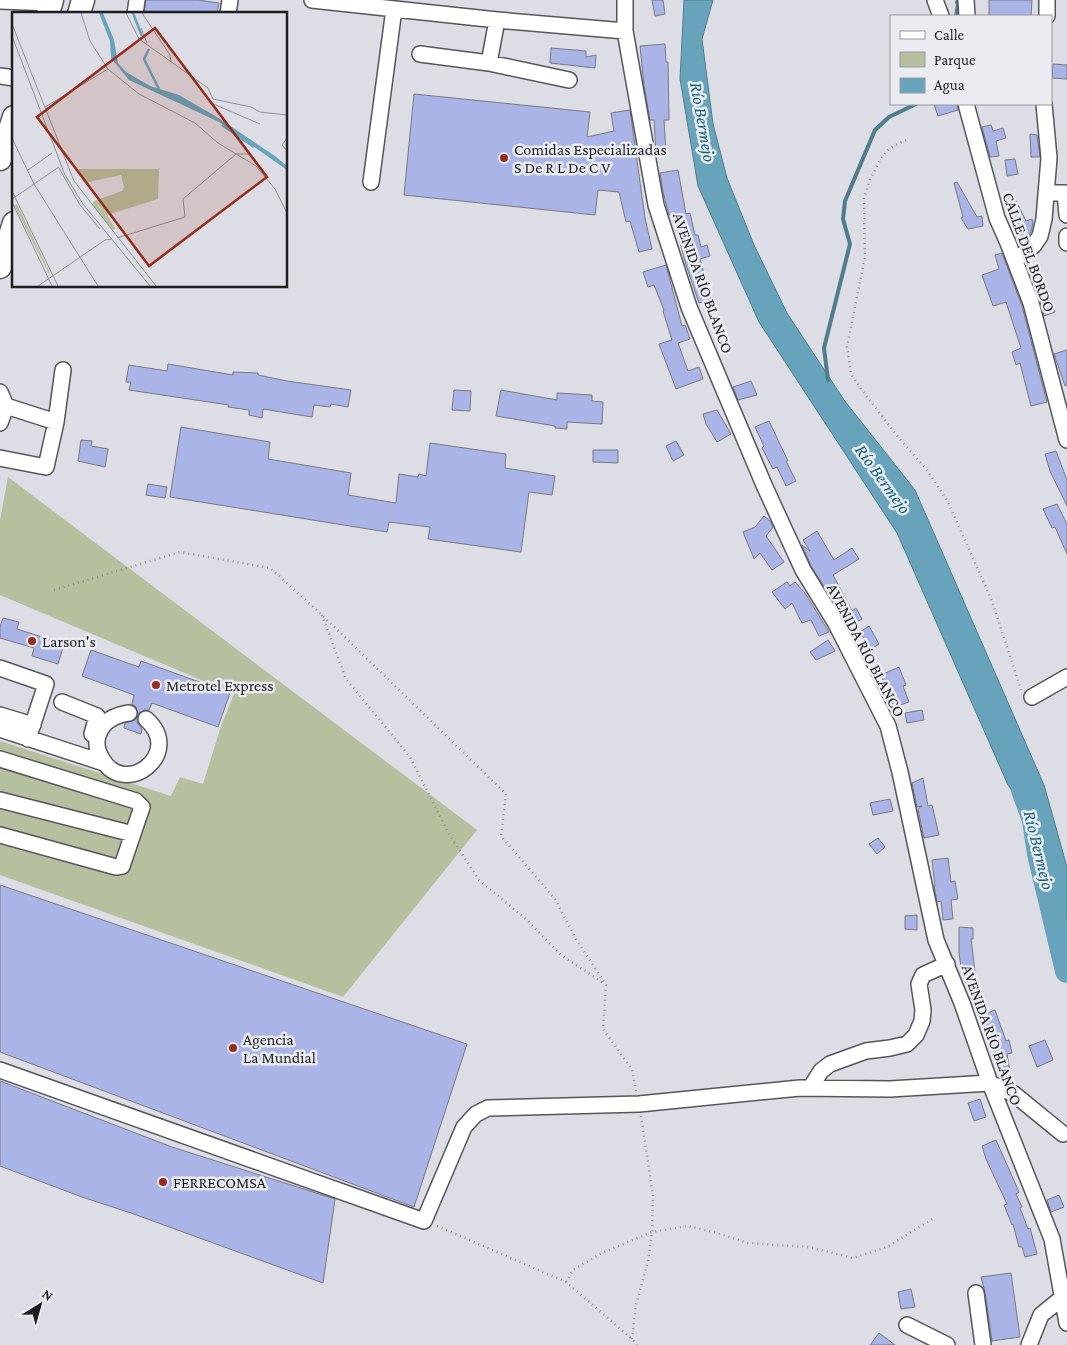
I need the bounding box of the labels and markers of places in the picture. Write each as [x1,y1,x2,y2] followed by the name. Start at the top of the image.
[514,141,667,176] place label: Comidas Especializadas S De R L De C V
[498,152,510,164] marker: Comidas Especializadas S De R L De C V
[42,633,96,650] place label: Larson's
[26,635,38,647] marker: Larson's
[166,677,274,695] place label: Metrotel Express
[150,679,162,691] marker: Metrotel Express
[243,1031,316,1066] place label: Agencia La Mundial
[227,1042,239,1054] marker: Agencia La Mundial
[173,1174,267,1191] place label: FERRECOMSA
[157,1176,169,1188] marker: FERRECOMSA

